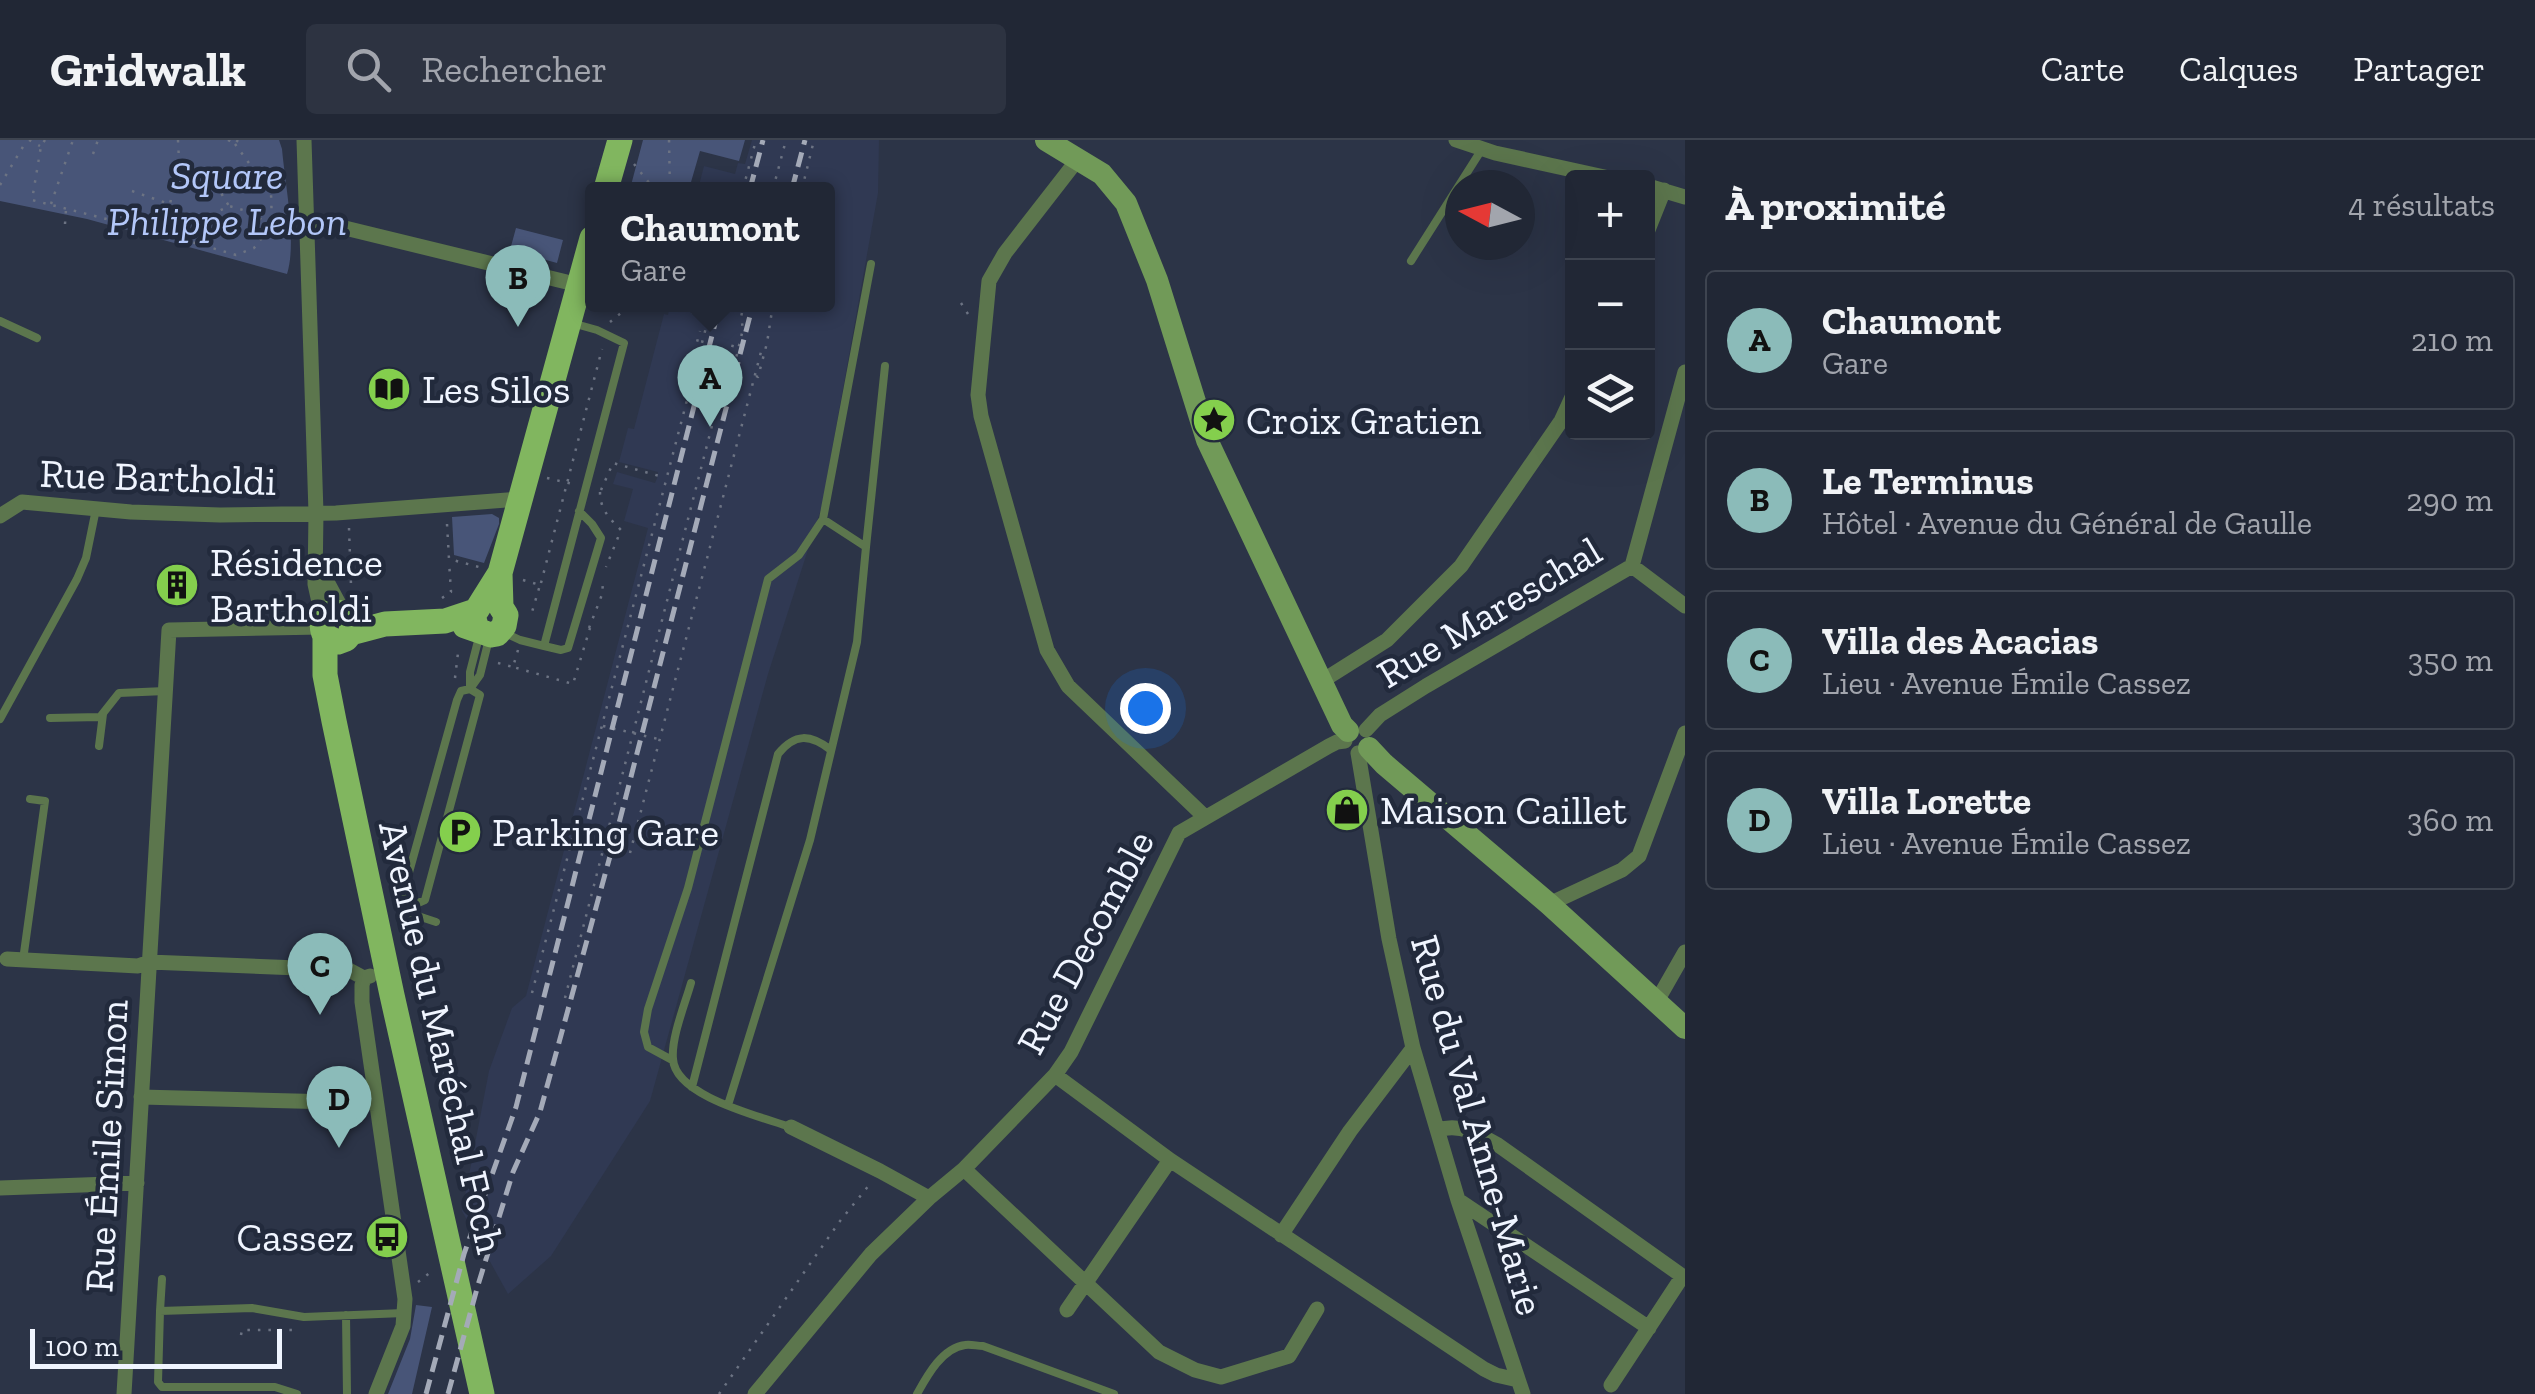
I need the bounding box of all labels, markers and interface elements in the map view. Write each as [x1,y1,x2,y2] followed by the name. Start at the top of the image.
[306,24,1006,114] search box
[50,41,246,98] text: Gridwalk
[341,42,396,97] icon: search
[421,46,607,92] text: Rechercher
[2041,48,2124,90] text: Carte
[2179,48,2298,90] text: Calques
[2353,48,2485,90] text: Partager
[107,151,347,245] park label: Square Philippe Lebon
[1445,170,1535,260] north arrow
[1565,170,1655,440] map controls
[1565,170,1655,260] button: +
[1725,180,1946,231] text: À proximité
[585,182,835,312] popup
[2348,186,2495,224] text: 4 résultats
[621,205,799,251] text: Chaumont
[486,244,550,327] pin: B
[621,251,687,289] text: Gare
[1565,260,1655,350] button: −
[1822,298,2001,344] text: Chaumont
[1749,321,1770,359] text: A
[2411,321,2493,359] text: 210 m
[678,344,742,427] pin: A
[1822,344,1888,382] text: Gare
[1565,350,1655,440] button: layers
[422,365,570,413] place label: Les Silos
[366,366,412,412] library icon: Les Silos
[1246,396,1482,444] place label: Croix Gratien
[1191,397,1237,443] place icon: Croix Gratien
[39,449,277,505] street label: Rue Bartholdi
[1822,458,2034,504] text: Le Terminus
[1750,481,1769,519] text: B
[2406,481,2493,519] text: 290 m
[1822,504,2312,542] text: Hôtel · Avenue du Général de Gaulle
[1368,526,1610,698] street label: Rue Mareschal
[210,538,383,632] place label: Résidence Bartholdi
[154,562,200,608] building icon: Résidence Bartholdi
[1822,618,2099,664] text: Villa des Acacias
[1749,641,1770,679] text: C
[2408,641,2493,679] text: 350 m
[1822,664,2191,702] text: Lieu · Avenue Émile Cassez
[1120,683,1171,734] your location
[1822,778,2031,824] text: Villa Lorette
[1380,786,1627,834] place label: Maison Caillet
[1324,787,1370,833] shop icon: Maison Caillet
[1748,801,1771,839] text: D
[2407,801,2493,839] text: 360 m
[492,808,719,856] place label: Parking Gare
[437,809,483,855] parking icon: Parking Gare
[369,816,515,1258] street label: Avenue du Maréchal Foch
[1006,822,1164,1062] street label: Rue Decomble
[1822,824,2191,862] text: Lieu · Avenue Émile Cassez
[1401,930,1555,1320] street label: Rue du Val Anne-Marie
[288,932,352,1015] pin: C
[74,998,138,1294] street label: Rue Émile Simon
[306,1066,372,1148] pin: D
[236,1213,354,1261] place label: Cassez
[364,1214,410,1260] bus stop icon: Cassez
[30,1324,282,1368] scale bar
[45,1330,119,1363] text: 100 m

